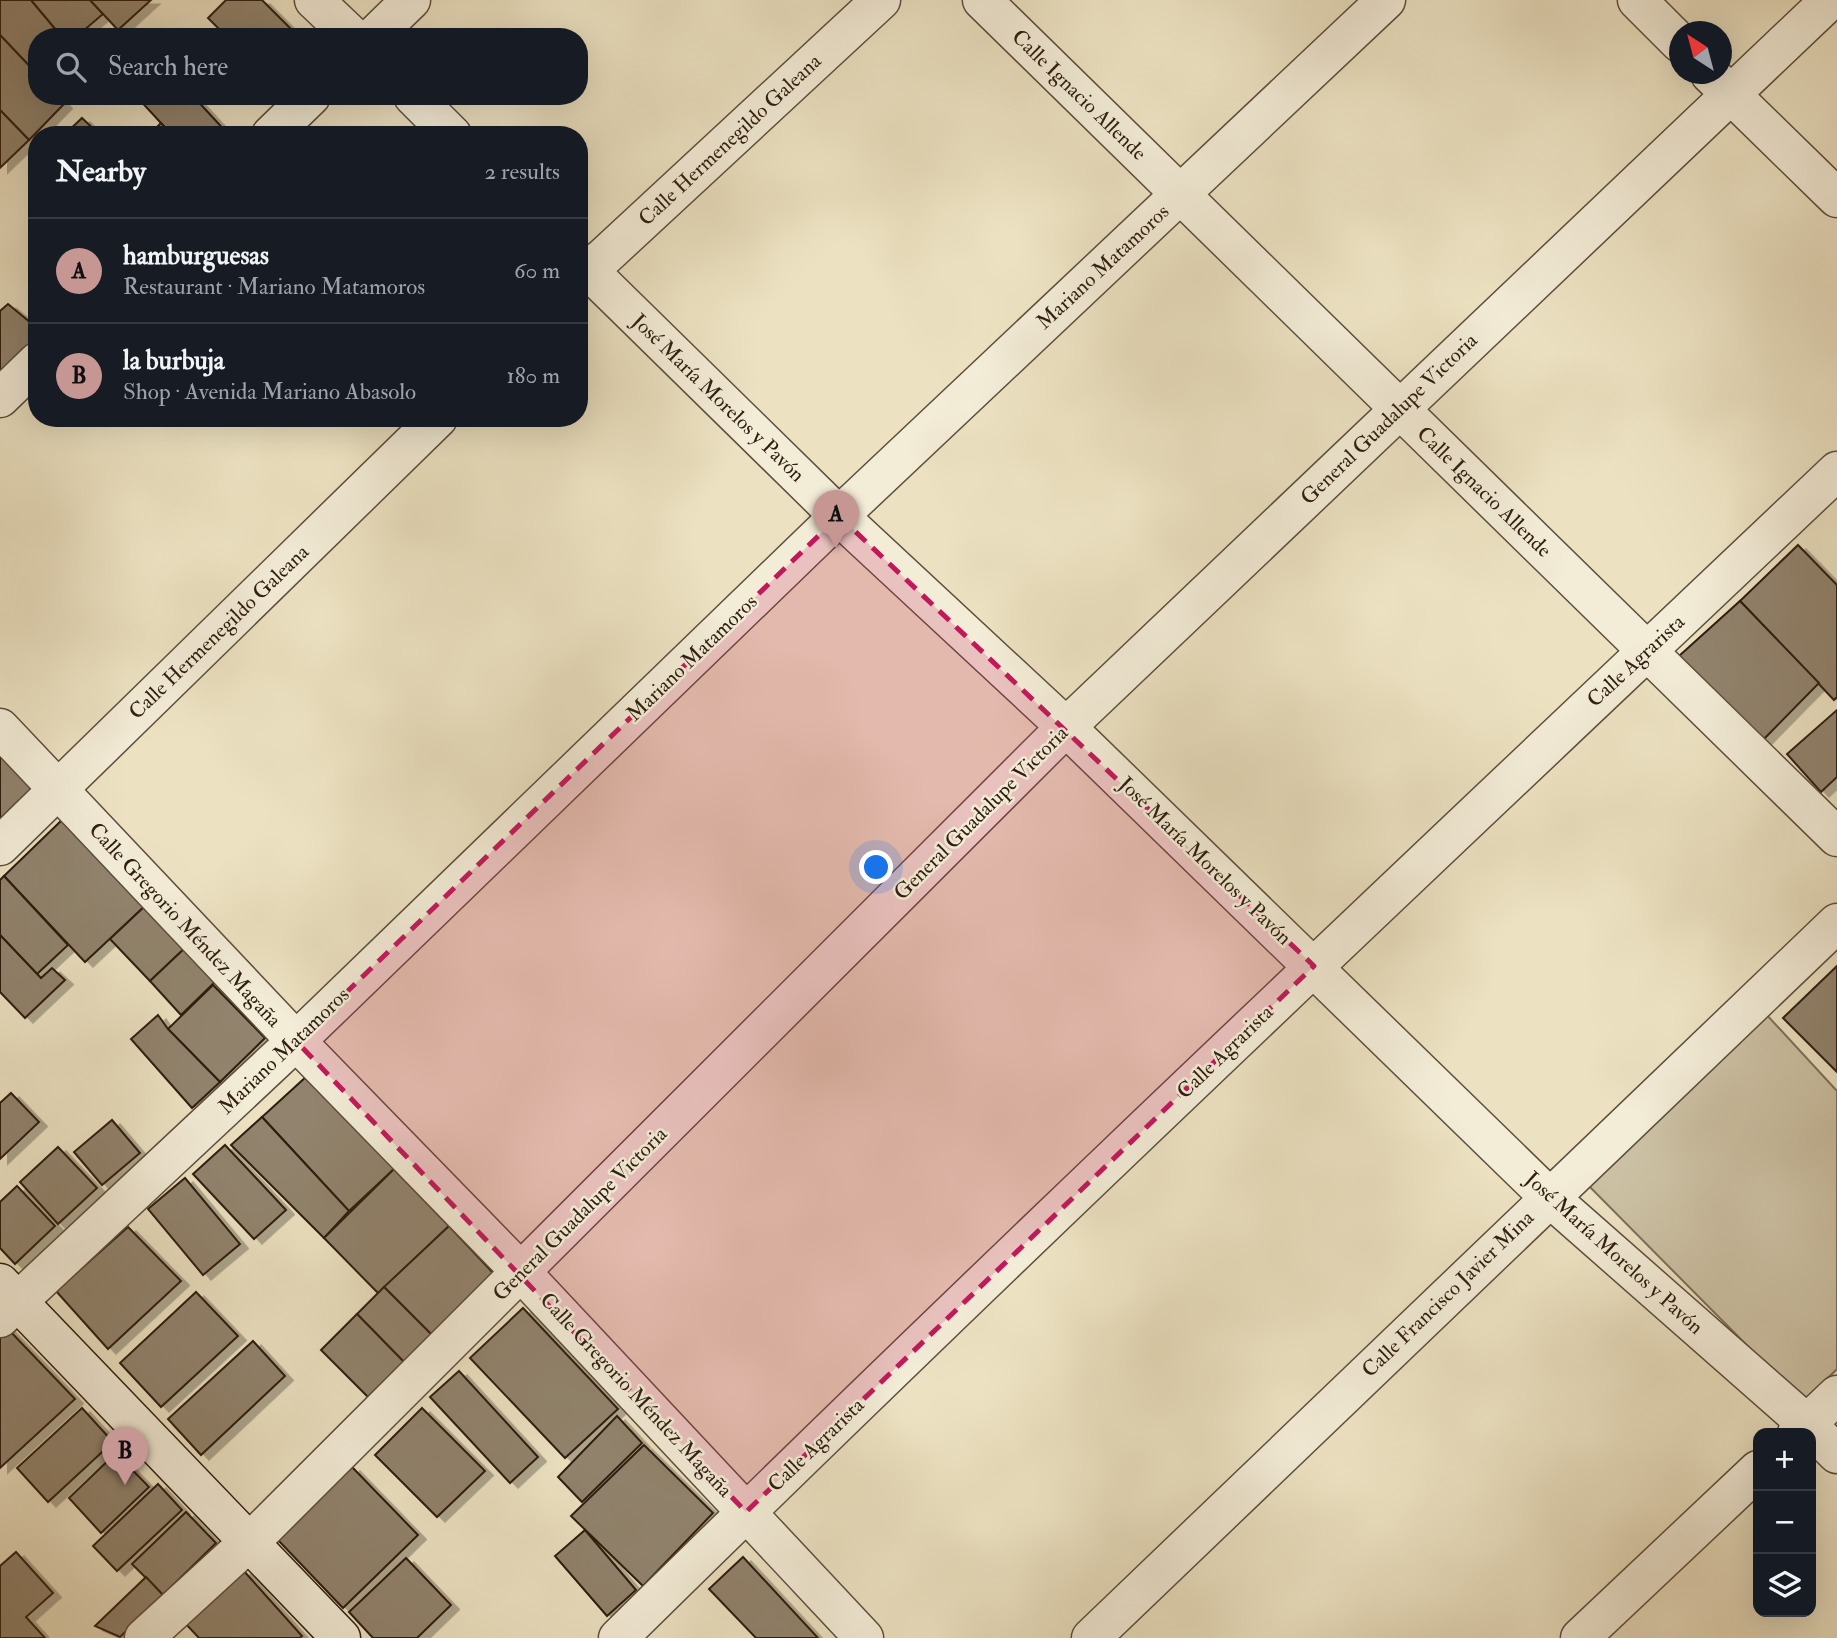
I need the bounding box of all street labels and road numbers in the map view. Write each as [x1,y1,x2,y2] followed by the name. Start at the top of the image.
[1006,24,1152,166] street label: Calle Ignacio Allende
[633,48,827,232] street label: Calle Hermenegildo Galeana
[1031,199,1175,335] street label: Mariano Matamoros
[625,307,811,488] street label: José María Morelos y Pavón
[1295,327,1484,511] street label: General Guadalupe Victoria
[1411,421,1557,563] street label: Calle Ignacio Allende
[123,538,315,725] street label: Calle Hermenegildo Galeana
[621,589,763,727] street label: Mariano Matamoros
[1581,609,1691,713] street label: Calle Agrarista
[888,720,1074,906] street label: General Guadalupe Victoria
[1112,770,1298,951] street label: José María Morelos y Pavón
[83,817,287,1033] street label: Calle Gregorio Méndez Magaña
[213,982,355,1120] street label: Mariano Matamoros
[1171,999,1279,1105] street label: Calle Agrarista
[487,1121,673,1307] street label: General Guadalupe Victoria
[1518,1165,1709,1340] street label: José María Morelos y Pavón
[1356,1204,1540,1383] street label: Calle Francisco Javier Mina
[534,1287,738,1503] street label: Calle Gregorio Méndez Magaña
[762,1392,870,1498] street label: Calle Agrarista

